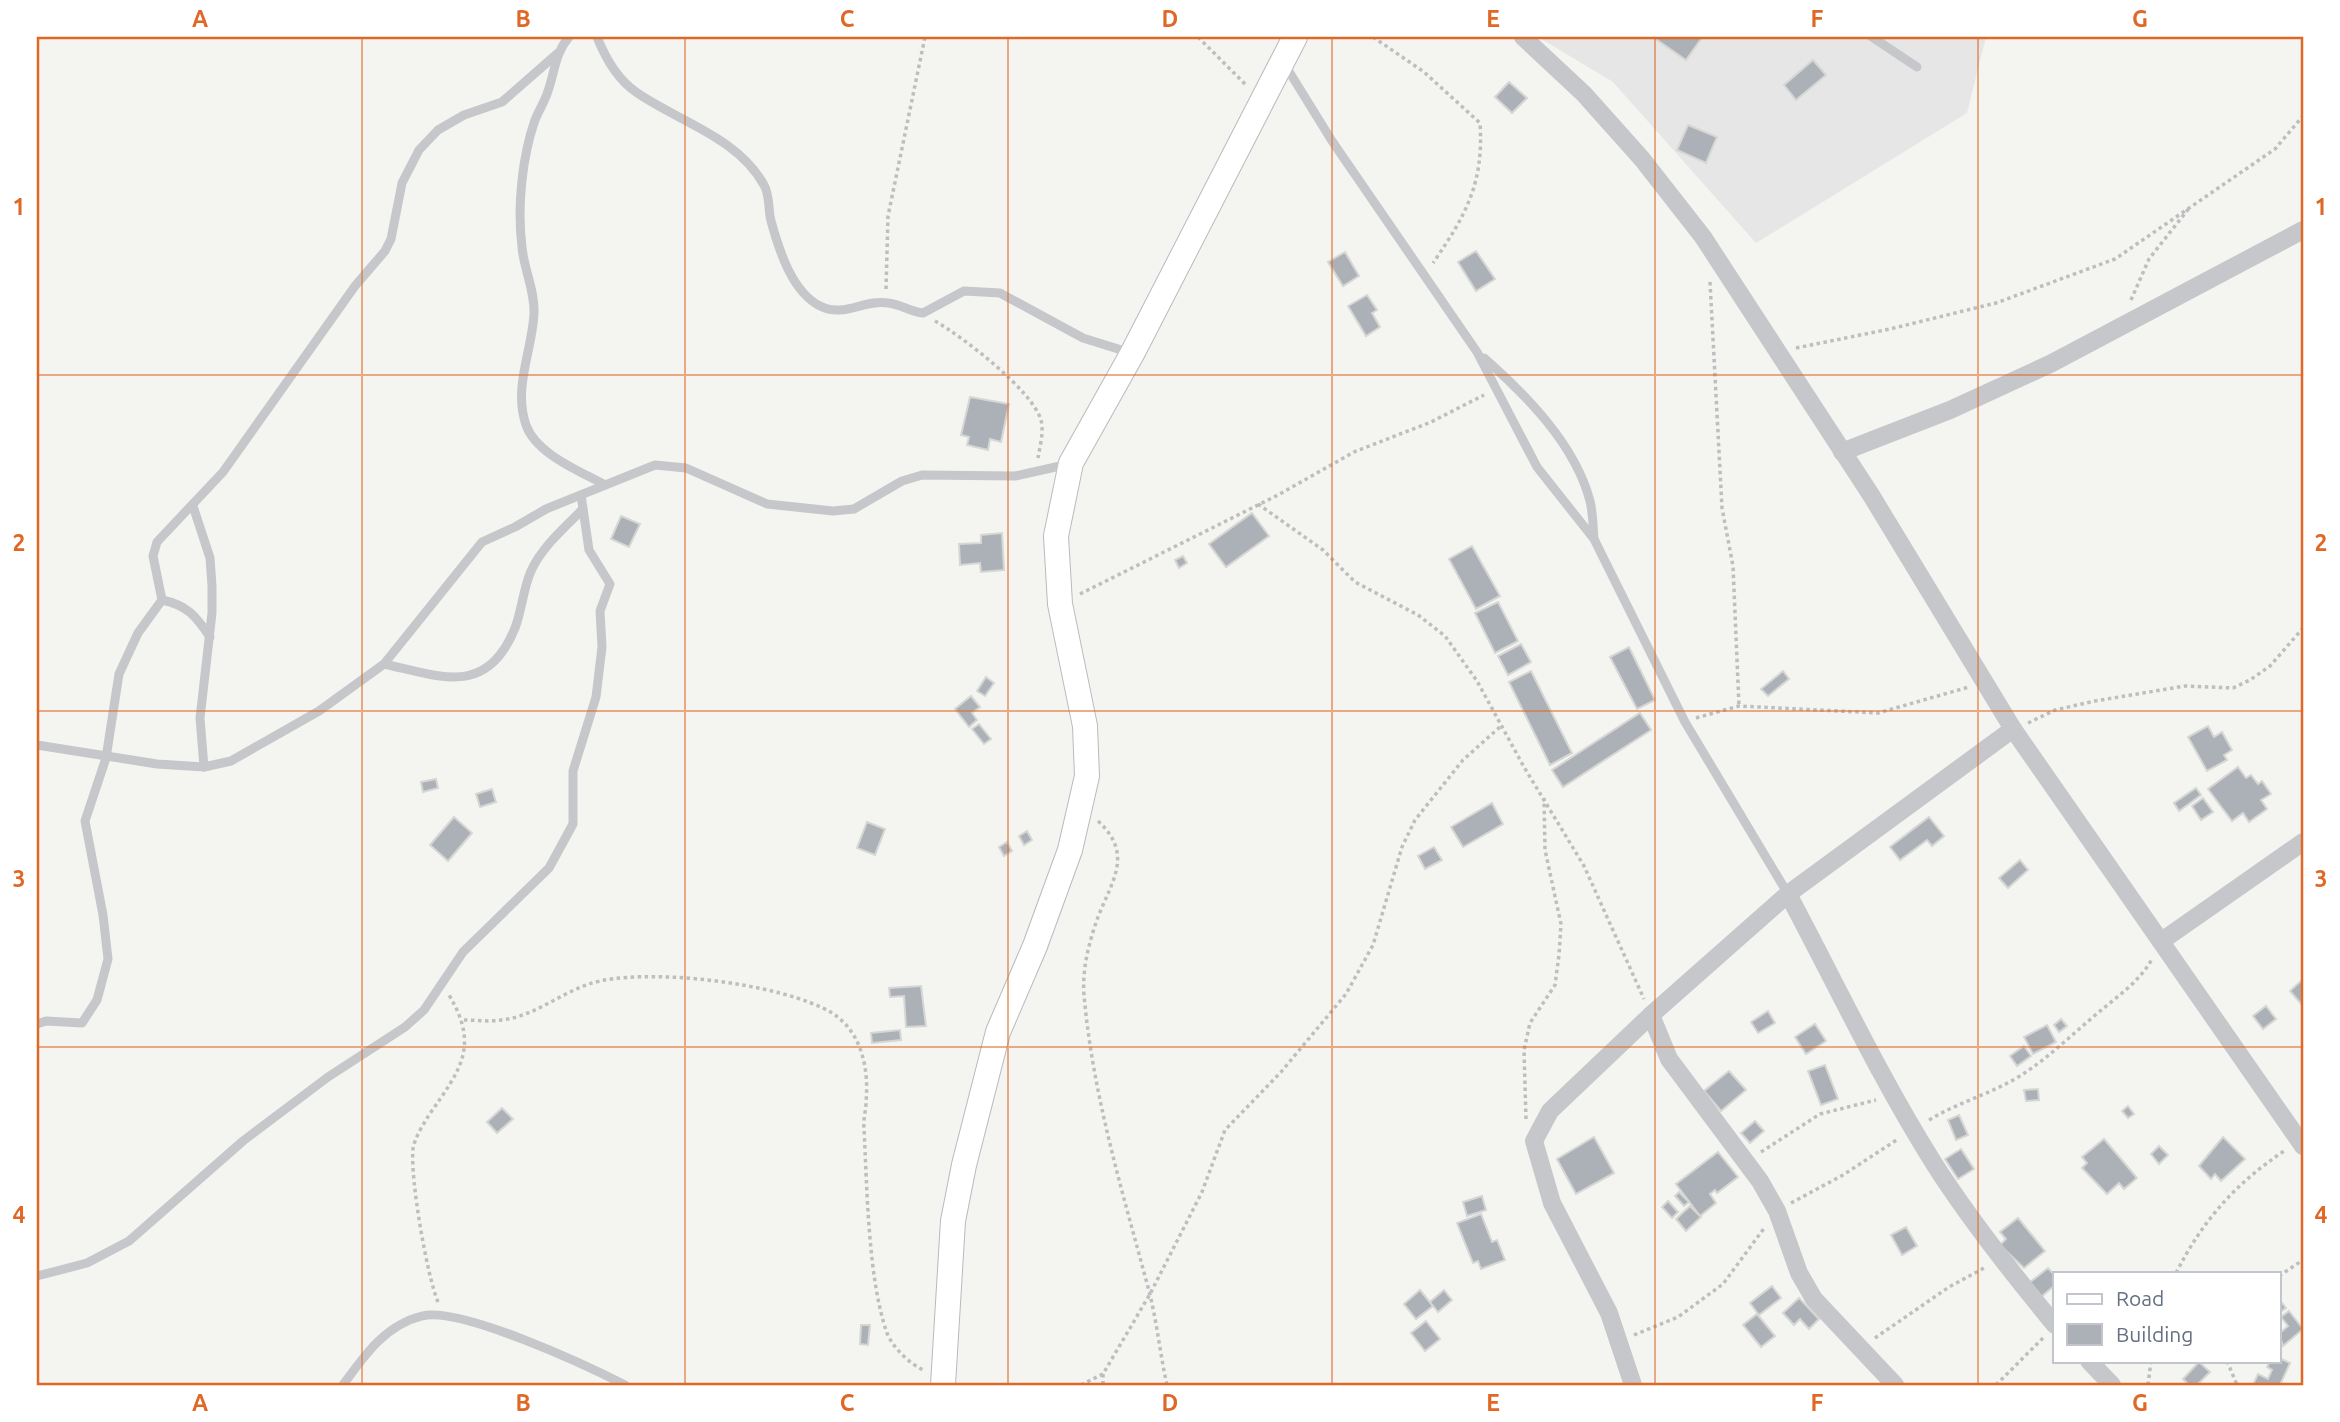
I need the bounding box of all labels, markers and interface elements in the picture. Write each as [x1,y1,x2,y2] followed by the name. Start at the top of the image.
[192,6,208,31] text: A
[515,6,531,31] text: B
[840,6,855,31] text: C
[1162,6,1178,31] text: D
[1486,6,1500,31] text: E
[1811,6,1824,31] text: F
[2132,6,2148,31] text: G
[13,194,25,219] text: 1
[2315,194,2327,219] text: 1
[13,530,25,555] text: 2
[2315,530,2327,555] text: 2
[13,866,25,891] text: 3
[2315,866,2327,891] text: 3
[13,1202,26,1227] text: 4
[2315,1202,2328,1227] text: 4
[2053,1272,2280,1362] legend
[2116,1286,2164,1310] text: Road
[2116,1322,2193,1346] text: Building
[192,1390,208,1415] text: A
[515,1390,531,1415] text: B
[840,1390,855,1415] text: C
[1162,1390,1178,1415] text: D
[1486,1390,1500,1415] text: E
[1811,1390,1824,1415] text: F
[2132,1390,2148,1415] text: G

